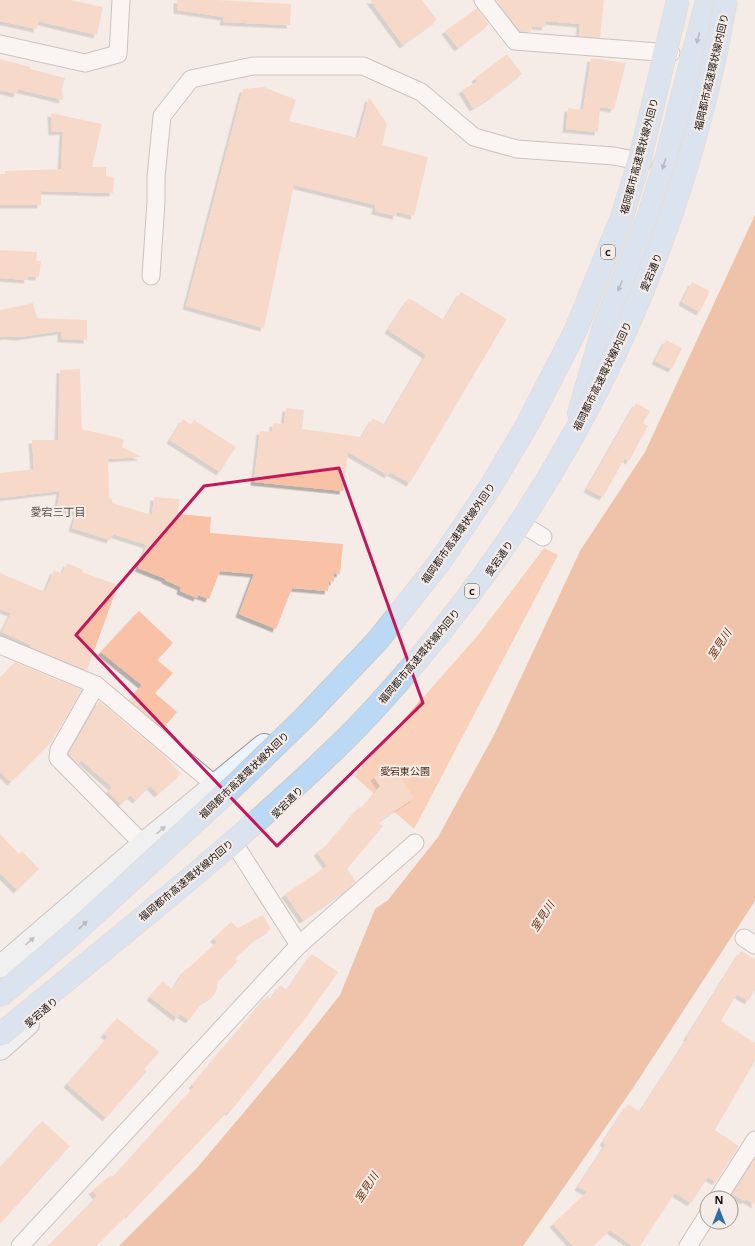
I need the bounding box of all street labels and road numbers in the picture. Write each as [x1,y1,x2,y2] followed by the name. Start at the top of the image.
[691,12,731,132] street label: 福岡都市高速環状線内回り
[617,96,661,216] street label: 福岡都市高速環状線外回り
[601,245,615,259] road number: C
[637,251,665,293] street label: 愛宕通り
[569,319,635,433] street label: 福岡都市高速環状線内回り
[418,480,498,586] street label: 福岡都市高速環状線外回り
[482,538,516,578] street label: 愛宕通り
[465,584,479,598] road number: C
[375,606,463,706] street label: 福岡都市高速環状線内回り
[196,728,292,822] street label: 福岡都市高速環状線外回り
[268,783,306,821] street label: 愛宕通り
[136,836,236,924] street label: 福岡都市高速環状線内回り
[21,994,61,1030] street label: 愛宕通り

